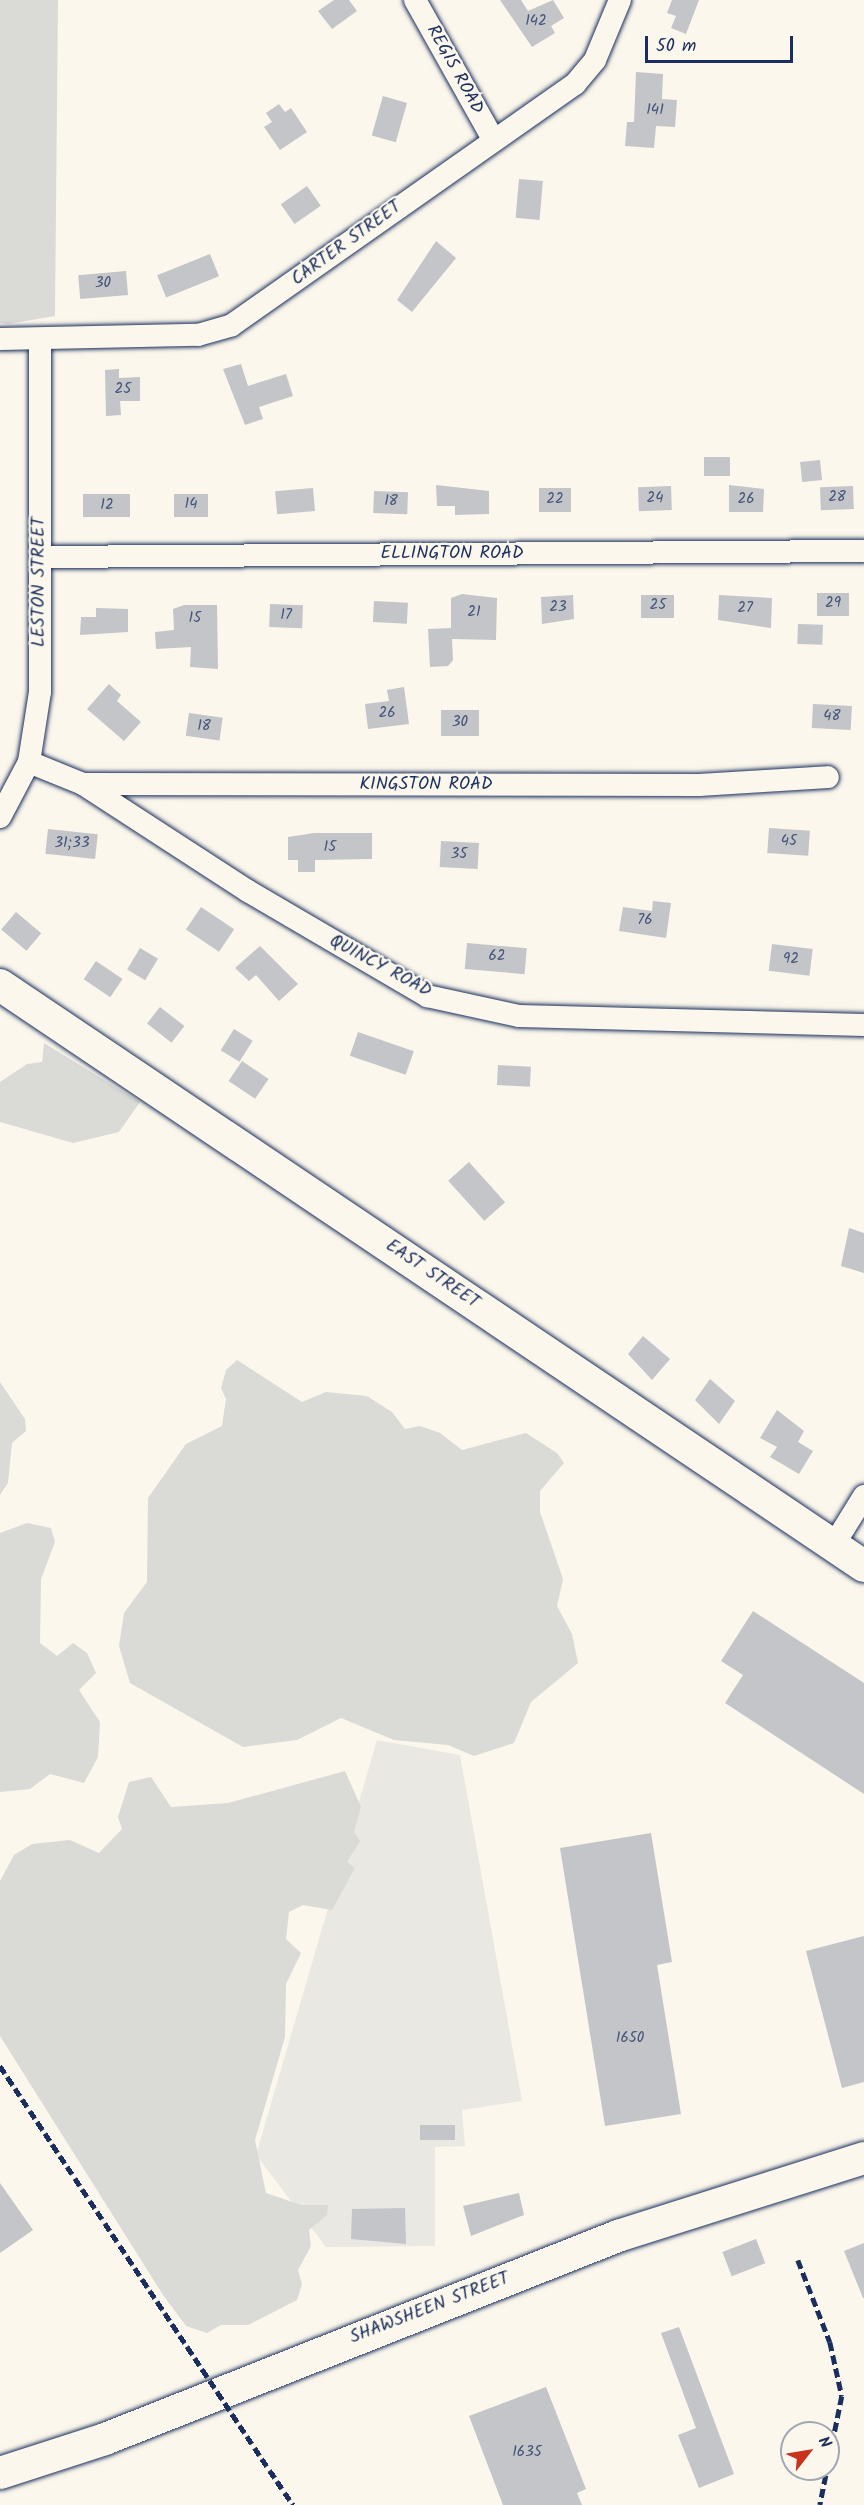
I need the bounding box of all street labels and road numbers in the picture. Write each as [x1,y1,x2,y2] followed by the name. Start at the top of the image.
[421,22,487,118] street label: REGIS ROAD
[288,197,406,291] street label: CARTER STREET
[29,517,51,647] street label: LESTON STREET
[380,543,524,565] street label: ELLINGTON ROAD
[359,774,493,796] street label: KINGSTON ROAD
[325,931,435,1003] street label: QUINCY ROAD
[381,1236,483,1314] street label: EAST STREET
[347,2269,513,2349] street label: SHAWSHEEN STREET

